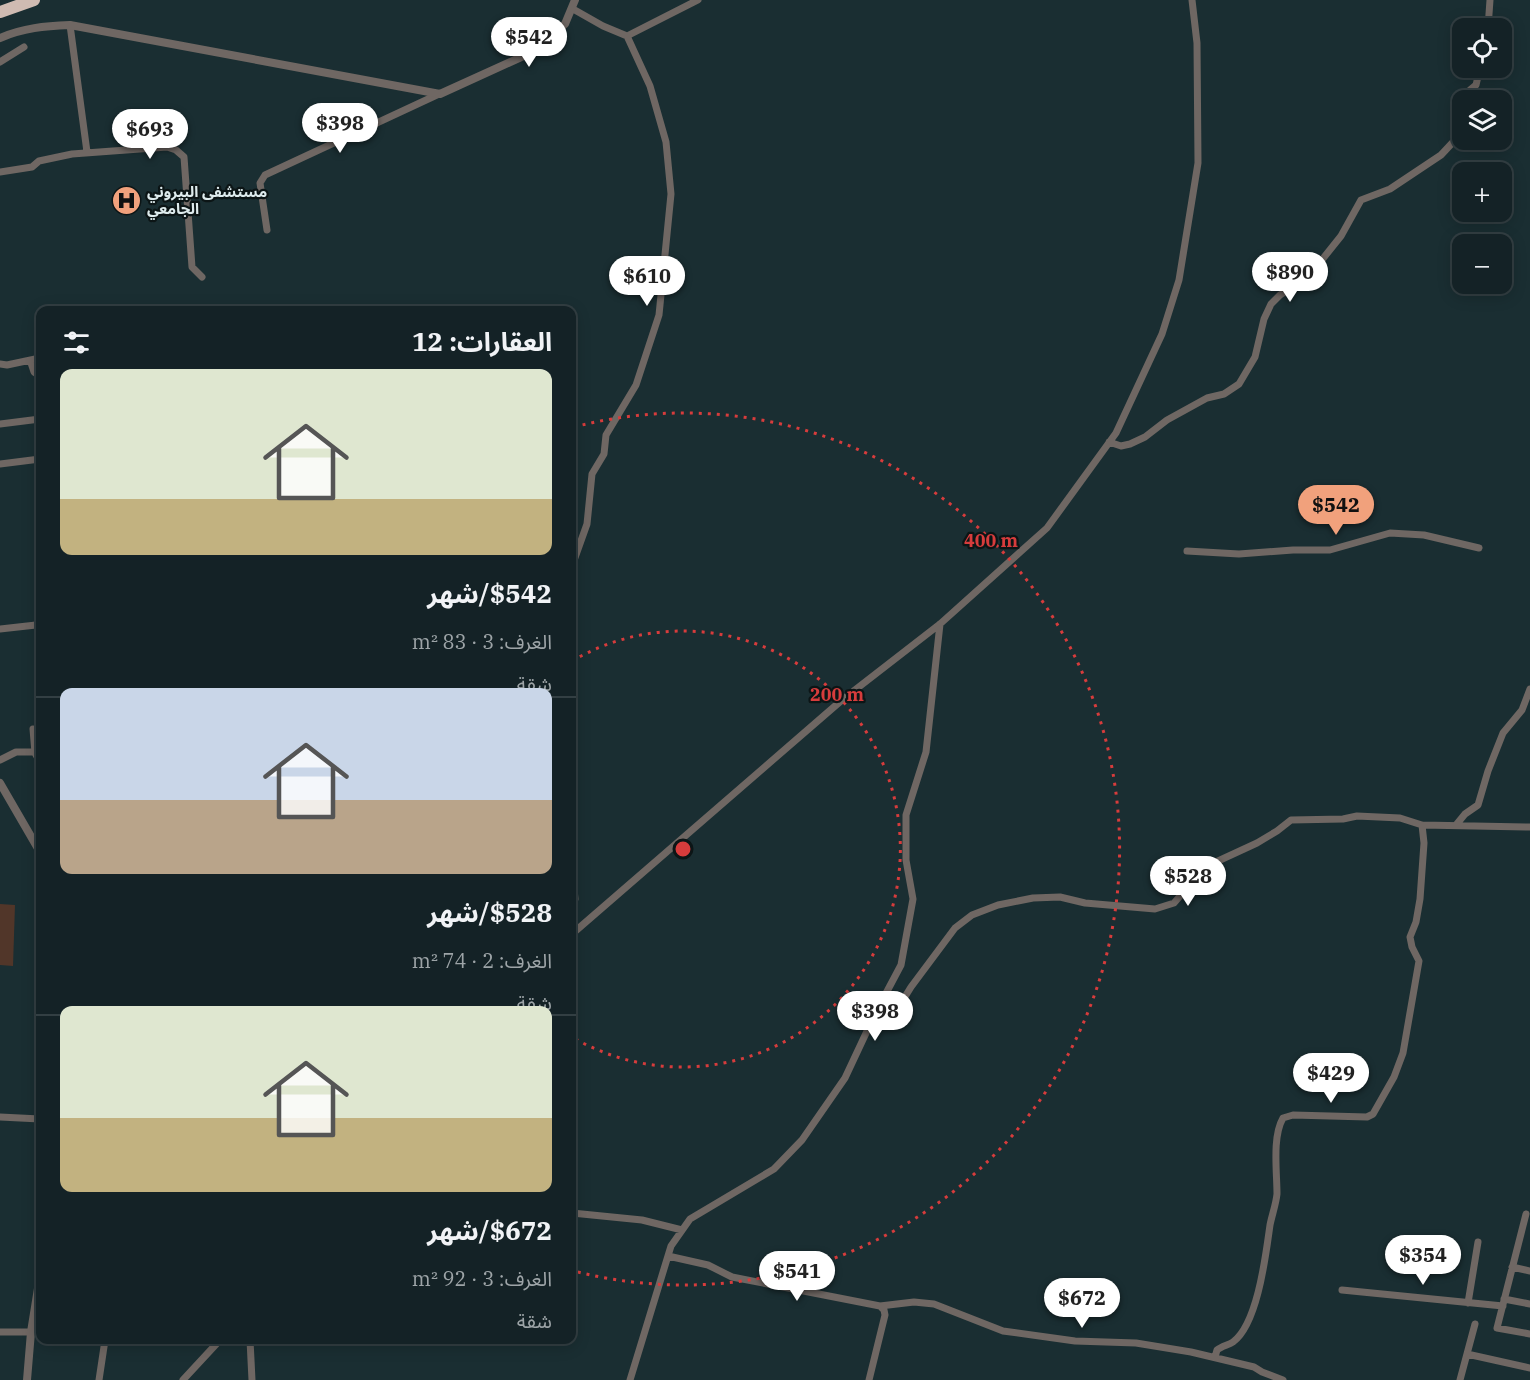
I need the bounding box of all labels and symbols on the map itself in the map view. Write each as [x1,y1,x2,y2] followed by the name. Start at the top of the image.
[493,17,565,68] pin: $542
[304,103,376,154] pin: $398
[114,109,186,160] pin: $693
[147,182,267,220] place label: مستشفى البيروني الجامعي
[110,185,142,217] hospital icon: مستشفى البيروني الجامعي
[1254,252,1326,303] pin: $890
[611,256,683,307] pin: $610
[1300,485,1372,536] pin: $542
[964,529,1019,552] text: 400 m
[810,683,865,706] text: 200 m
[673,839,693,859] centre of rings
[1152,856,1224,907] pin: $528
[839,991,911,1042] pin: $398
[1295,1053,1367,1104] pin: $429
[1387,1235,1459,1286] pin: $354
[761,1251,833,1302] pin: $541
[1046,1278,1118,1329] pin: $672

